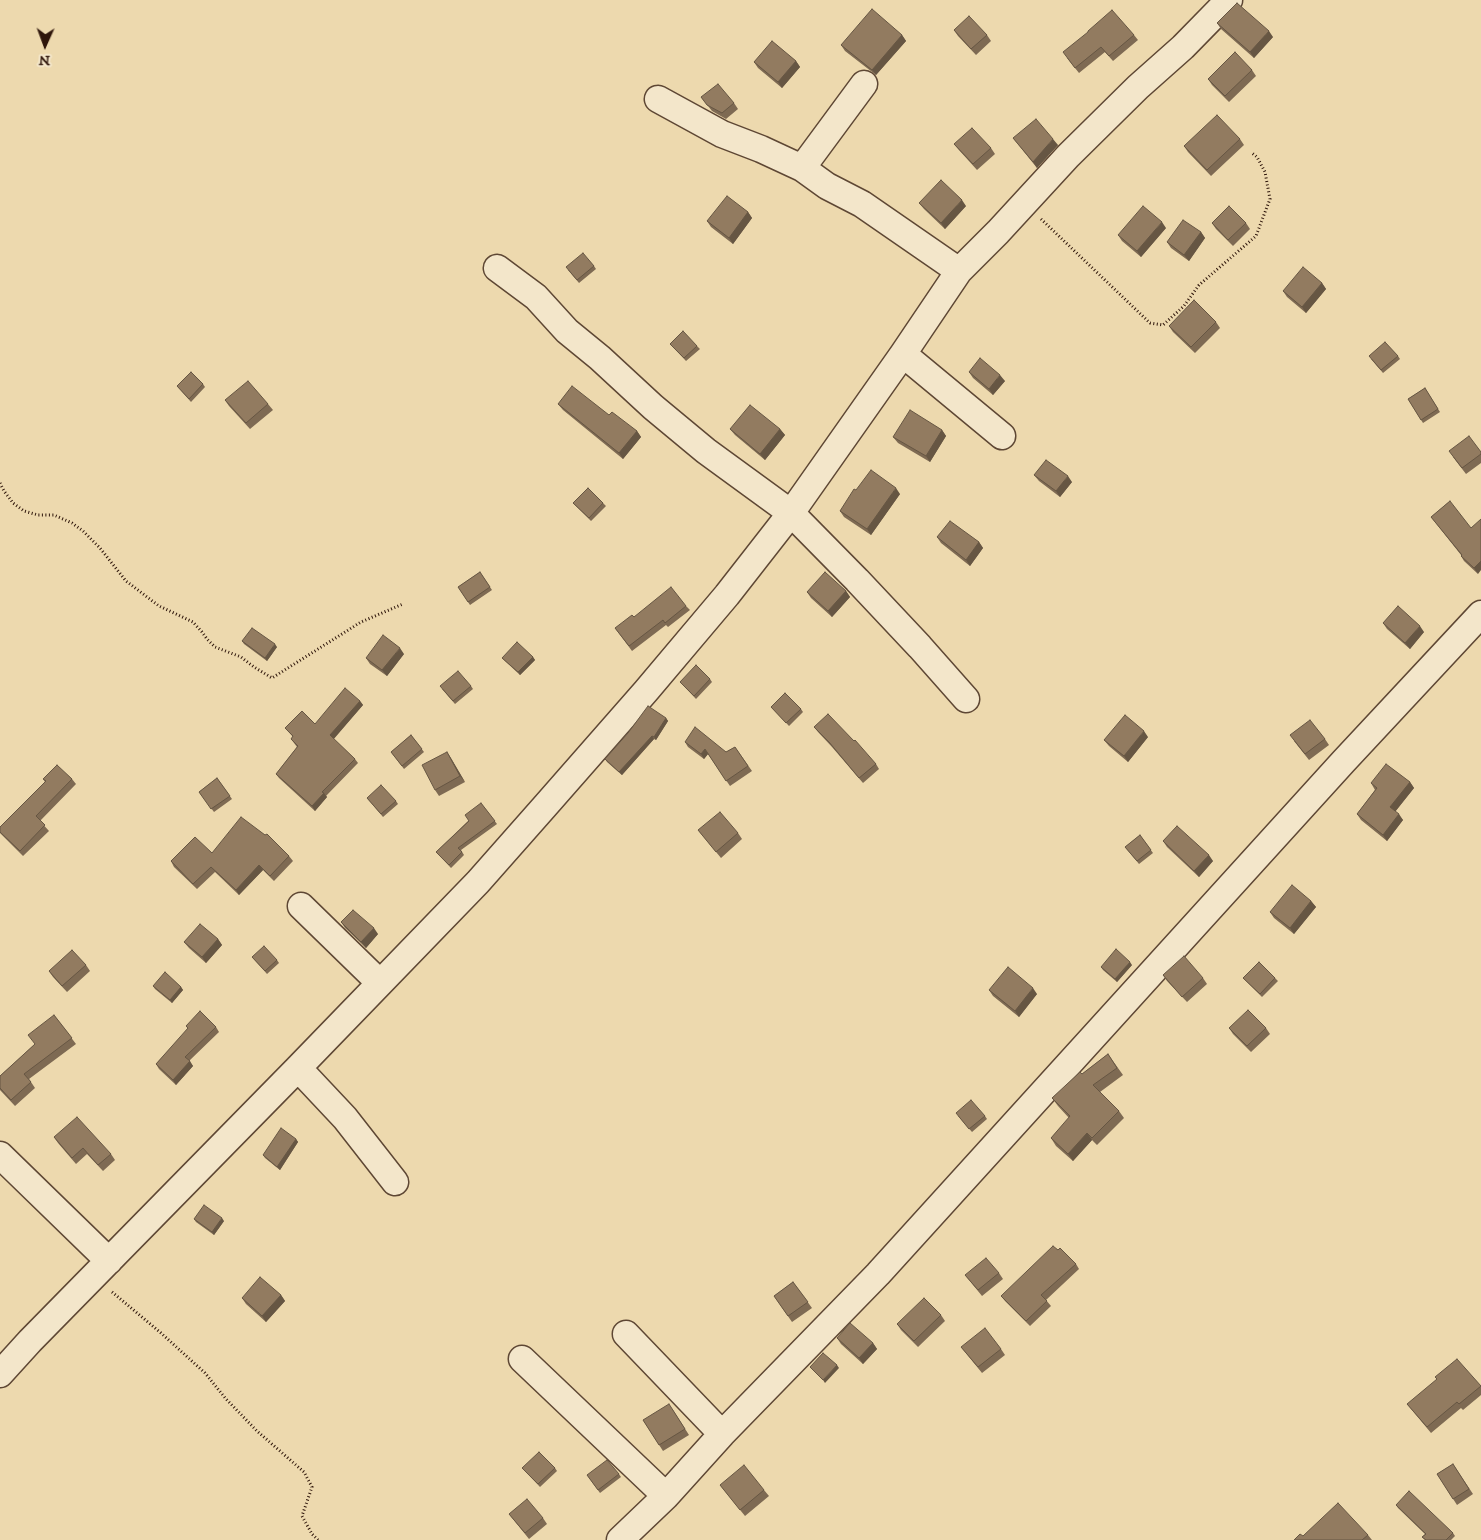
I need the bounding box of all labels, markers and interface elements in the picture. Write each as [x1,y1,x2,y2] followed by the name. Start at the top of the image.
[20,20,70,70] north arrow
[38,51,51,69] text: N

